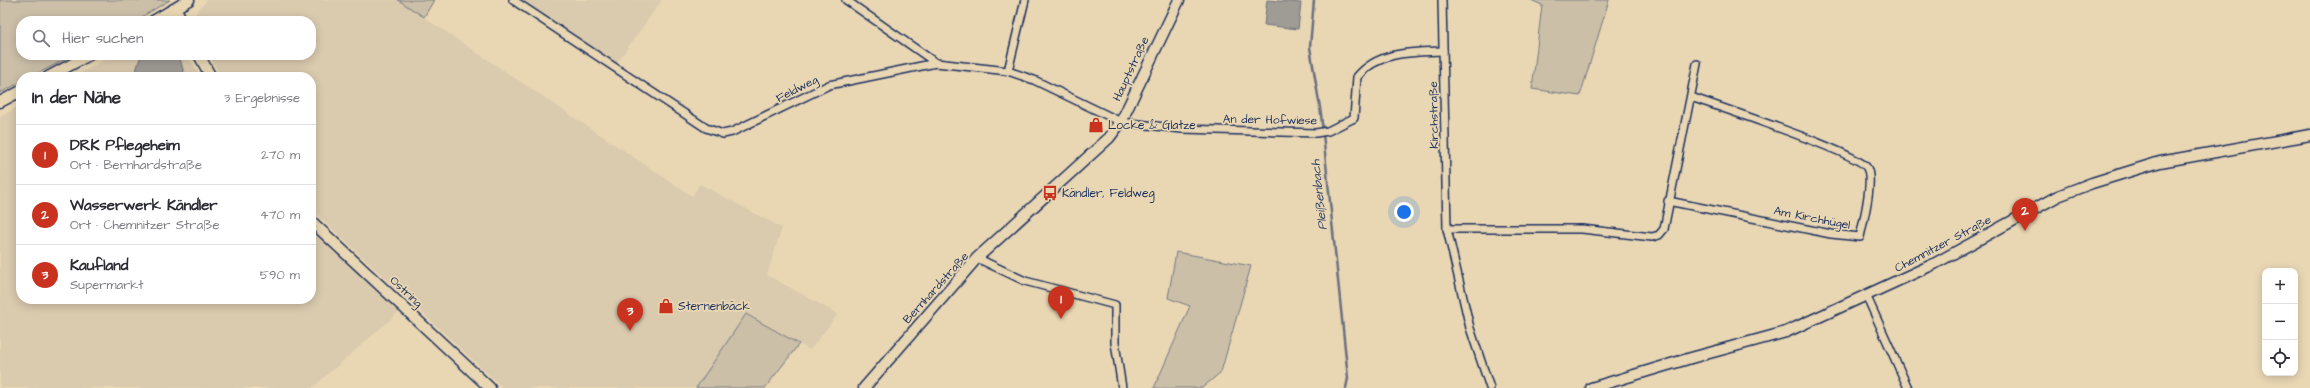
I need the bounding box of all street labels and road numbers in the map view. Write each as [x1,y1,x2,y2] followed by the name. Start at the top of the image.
[1109,33,1154,104] street label: Hauptstraße
[773,71,821,108] street label: Feldweg
[1425,80,1443,149] street label: Kirchstraße
[1223,111,1318,129] street label: An der Hofwiese
[1772,202,1852,235] street label: Am Kirchhügel
[1892,211,1995,277] street label: Chemnitzer Straße
[899,248,973,328] street label: Bernhardstraße
[385,272,426,312] street label: Ostring

